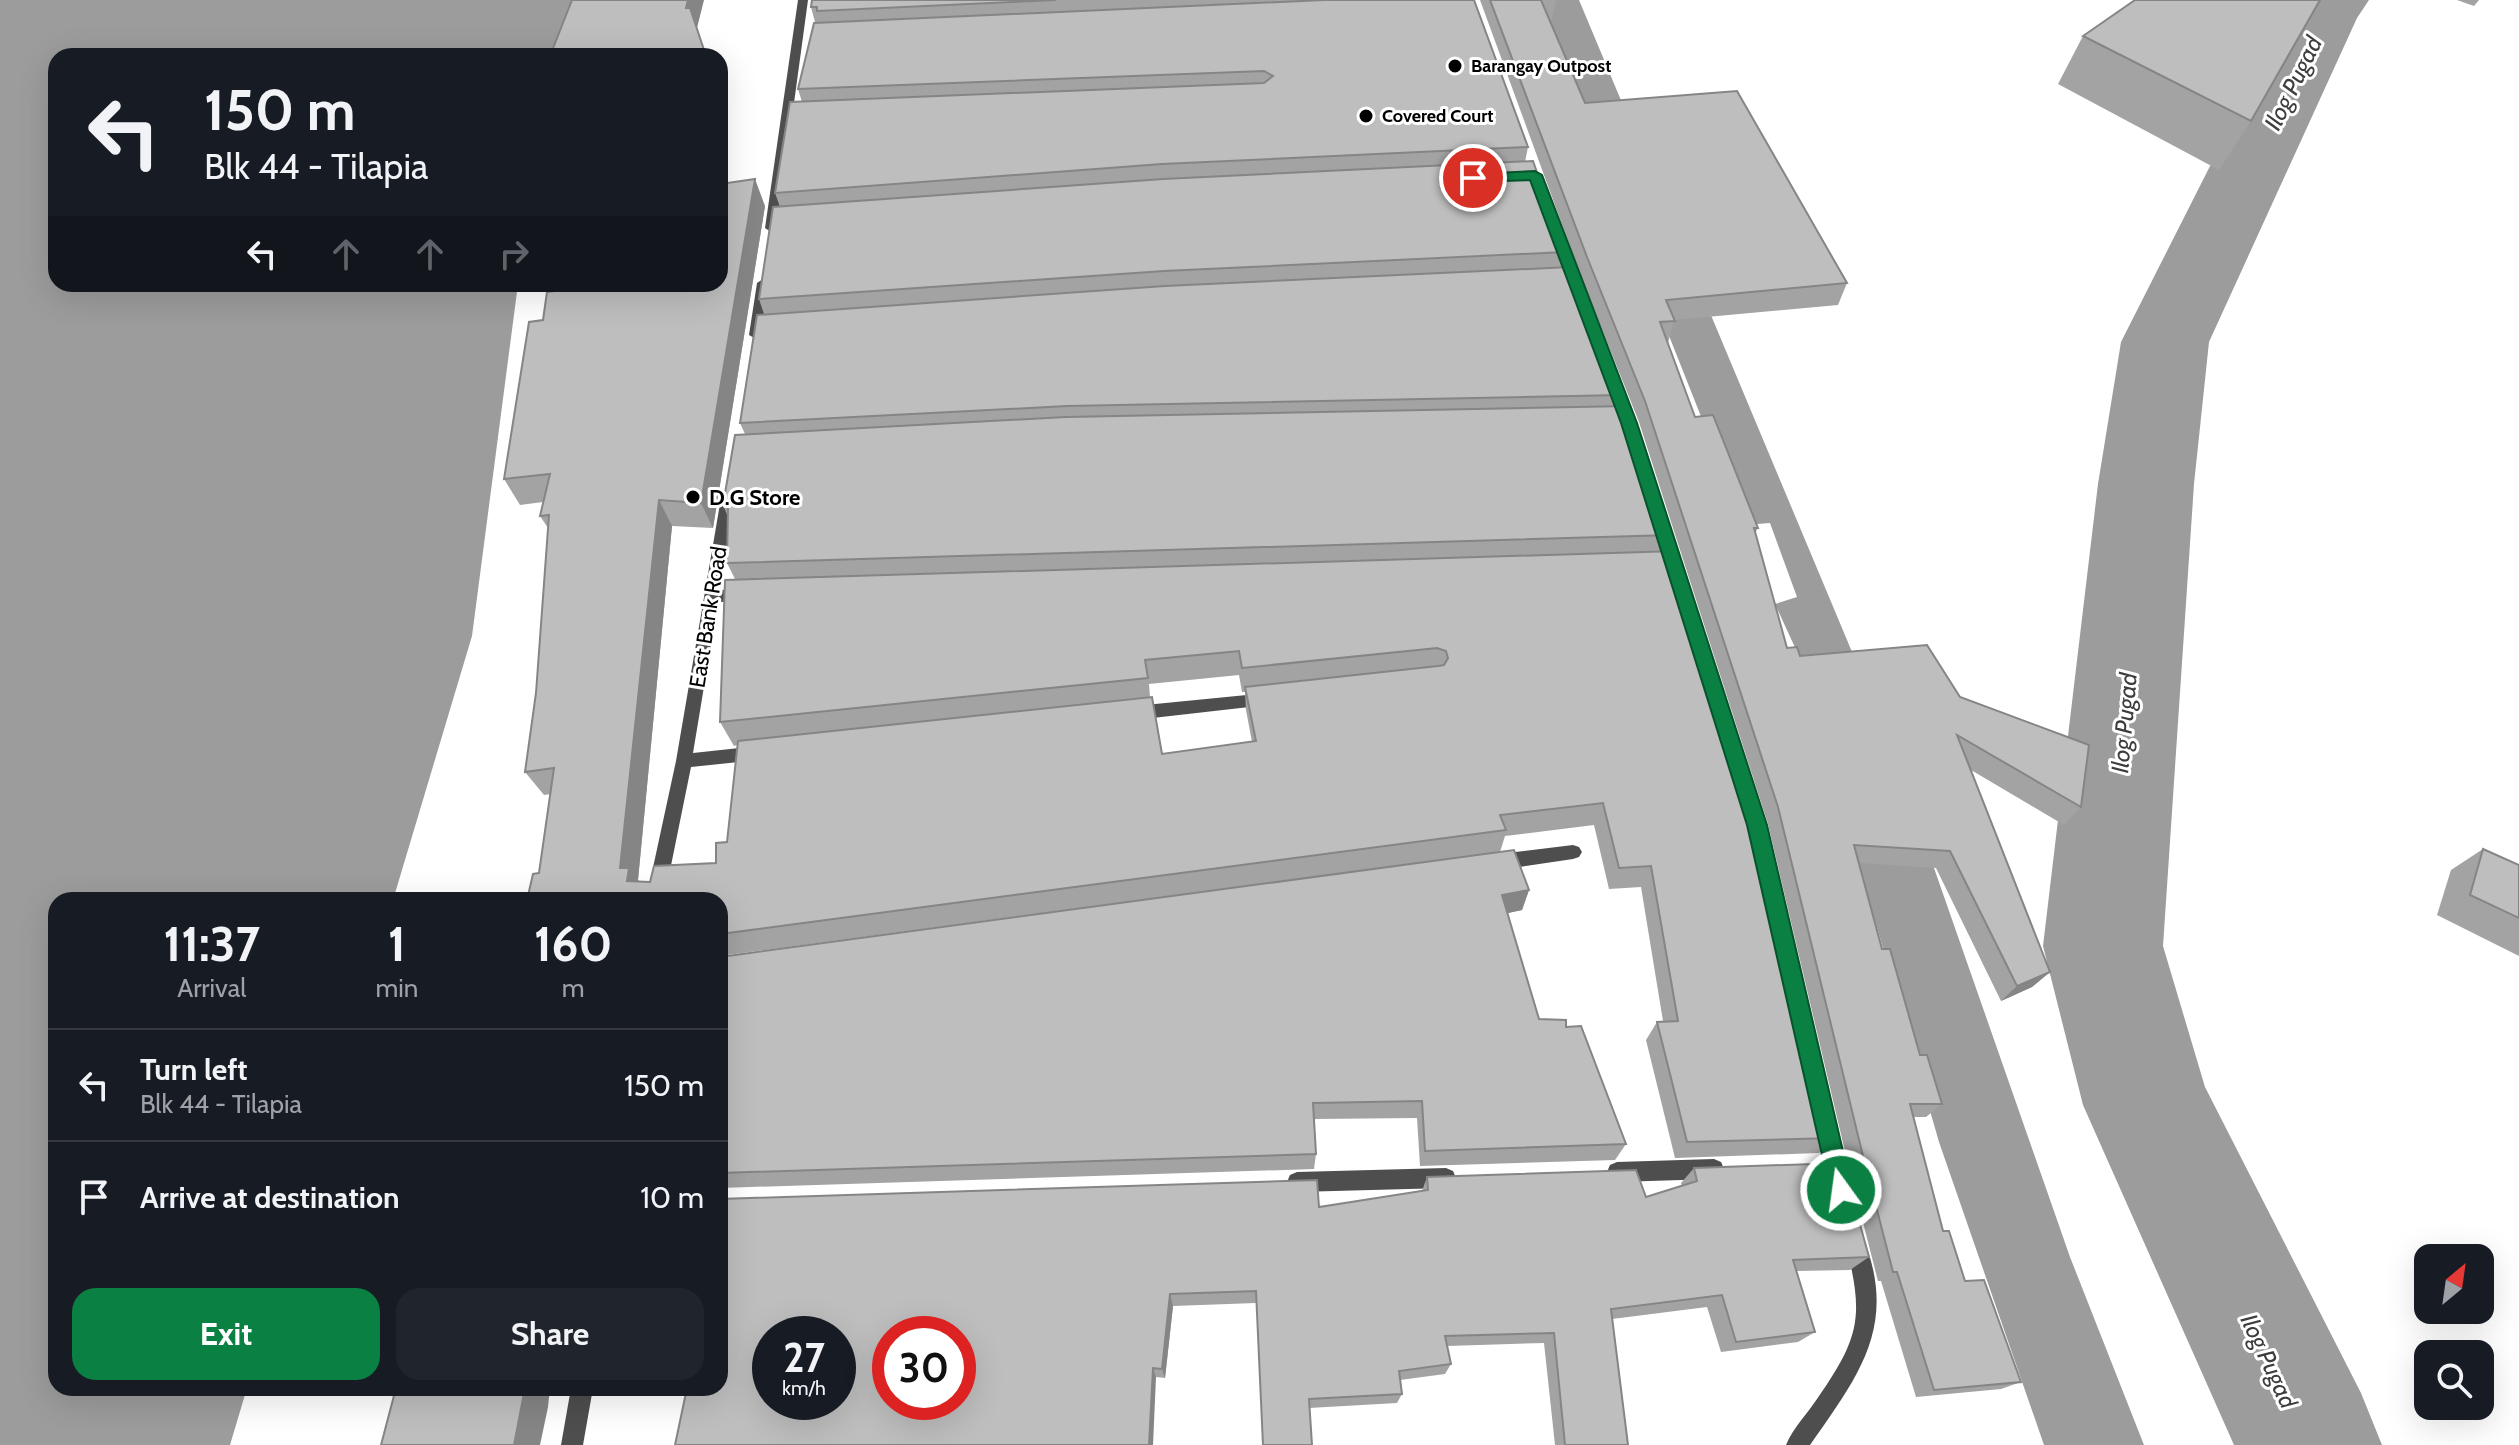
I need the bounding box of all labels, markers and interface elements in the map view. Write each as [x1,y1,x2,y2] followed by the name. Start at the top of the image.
[2258,31,2328,135] water label: Ilog Pugad
[1471,55,1611,77] place label: Barangay Outpost
[1446,57,1464,75] marker: Barangay Outpost
[204,76,356,144] text: 150 m
[72,80,176,184] icon: left
[1382,105,1493,127] place label: Covered Court
[1357,107,1375,125] marker: Covered Court
[204,144,428,188] text: Blk 44 - Tilapia
[1439,144,1507,212] pin
[1451,156,1495,200] icon: arrive
[240,232,284,276] icon: left
[324,232,368,276] icon: ahead
[408,232,452,276] icon: ahead
[492,232,536,276] icon: right
[709,484,800,511] place label: D.G Store
[684,488,702,506] marker: D.G Store
[684,544,732,690] street label: East Bank Road
[2105,671,2143,774] water label: Ilog Pugad
[164,915,260,973] text: 11:37
[388,915,406,973] text: 1
[534,915,612,973] text: 160
[177,972,246,1004] text: Arrival
[376,972,418,1004] text: min
[562,972,585,1004] text: m
[140,1051,248,1088] text: Turn left
[72,1063,116,1107] icon: left
[624,1067,704,1104] text: 150 m
[140,1088,302,1120] text: Blk 44 - Tilapia
[1799,1148,1883,1232] position arrow
[72,1175,116,1219] icon: arrive
[140,1179,400,1216] text: Arrive at destination
[640,1179,704,1216] text: 10 m
[2414,1244,2494,1324] north arrow
[2414,1244,2494,1420] map controls
[72,1288,380,1380] button: Exit
[396,1288,704,1380] button: Share
[2235,1309,2304,1413] water label: Ilog Pugad
[872,1316,976,1420] speed limit sign: 30
[783,1333,825,1382] text: 27
[2414,1340,2494,1420] button: search
[782,1376,826,1400] text: km/h

